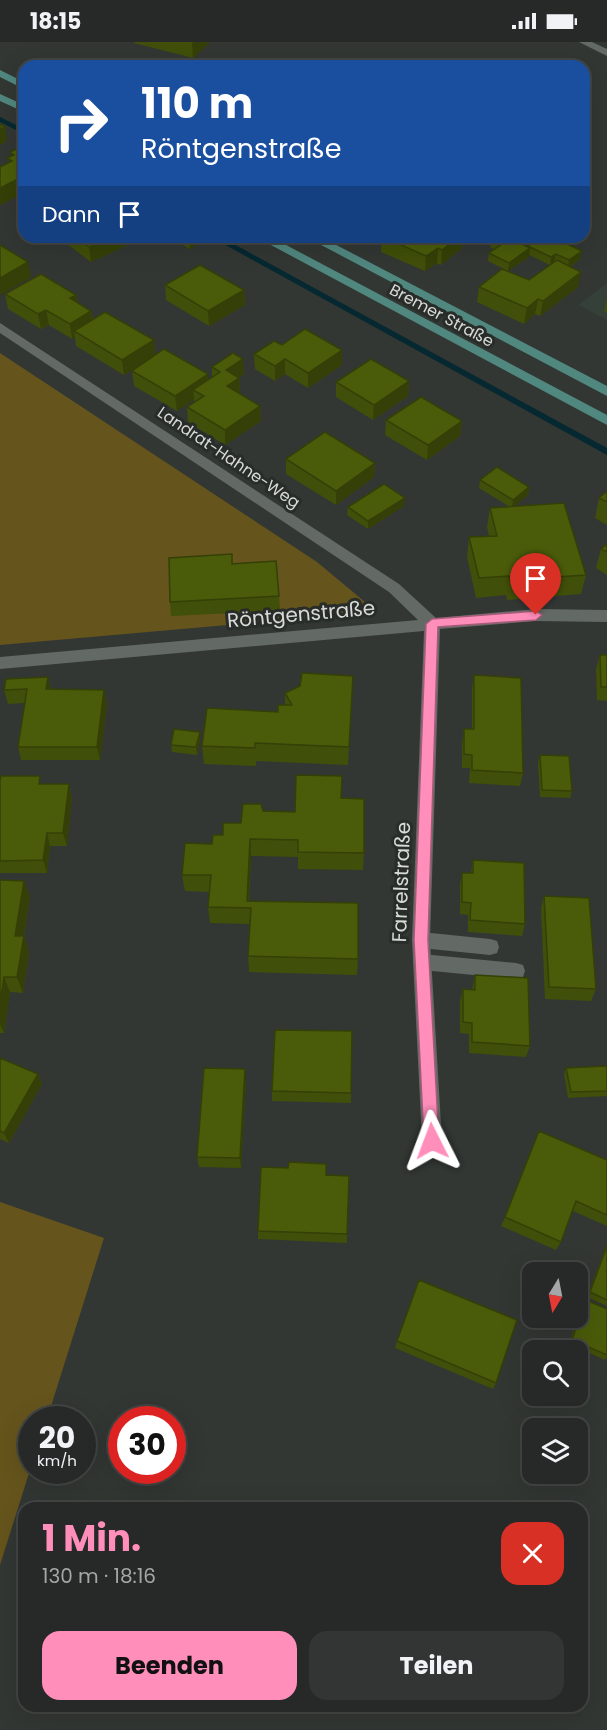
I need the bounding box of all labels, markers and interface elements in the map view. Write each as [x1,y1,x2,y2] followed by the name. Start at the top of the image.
[30,6,81,37] text: 18:15
[141,74,253,133] text: 110 m
[42,84,120,162] icon: right
[141,130,341,167] text: Röntgenstraße
[113,198,146,231] icon: arrive
[42,199,101,230] text: Dann
[386,278,498,353] street label: Bremer Straße
[153,401,305,514] street label: Landrat-Hahne-Weg
[510,553,561,615] pin
[519,562,552,595] icon: arrive
[226,594,376,634] street label: Röntgenstraße
[385,821,417,943] street label: Farrelstraße
[400,1109,464,1173] position arrow
[522,1262,588,1328] north arrow
[522,1262,588,1484] map controls
[522,1340,588,1406] button: search
[108,1406,186,1484] speed limit sign: 30
[39,1416,75,1459] text: 20
[522,1418,588,1484] button: layers
[37,1450,77,1471] text: km/h
[42,1513,141,1564] text: 1 Min.
[501,1522,564,1585] button: close
[42,1562,156,1590] text: 130 m · 18:16
[42,1631,297,1700] button: Beenden
[309,1631,564,1700] button: Teilen

